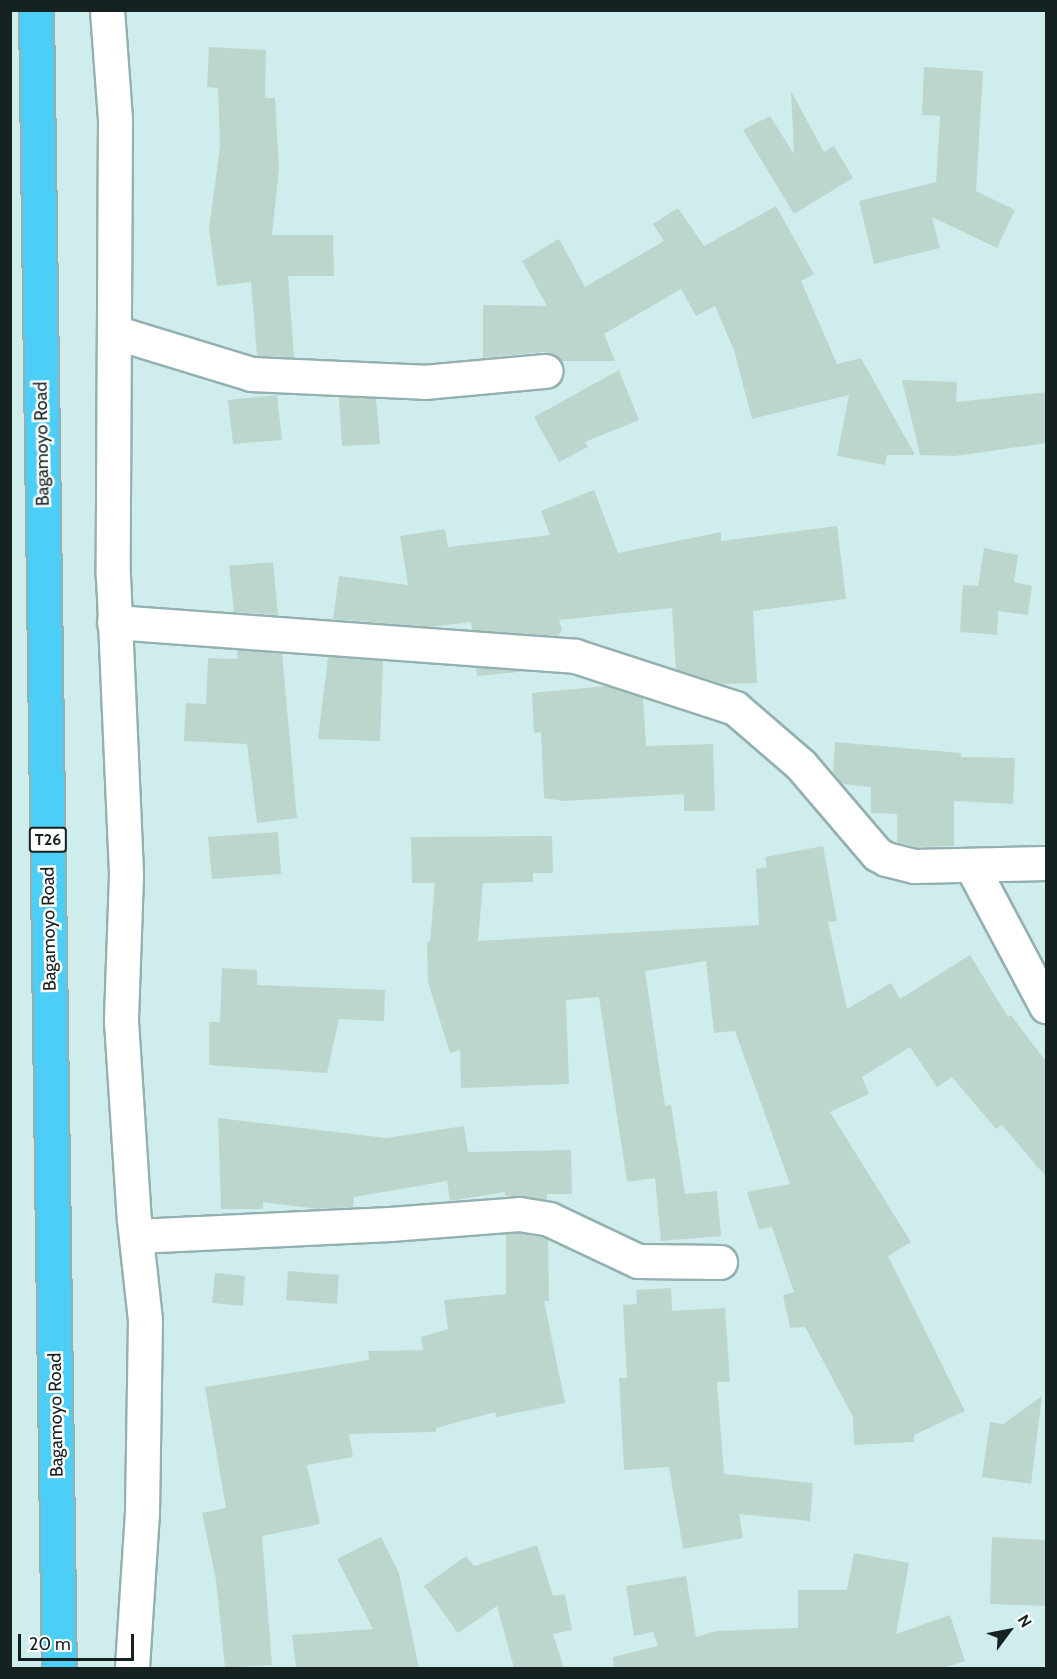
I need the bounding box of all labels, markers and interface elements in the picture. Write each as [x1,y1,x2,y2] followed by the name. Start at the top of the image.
[30,382,54,506] street label: Bagamoyo Road
[28,827,68,853] road number: T26
[37,867,61,991] street label: Bagamoyo Road
[44,1353,68,1477] street label: Bagamoyo Road
[979,1601,1039,1661] north arrow
[1014,1611,1036,1631] text: N
[21,1622,136,1660] scale bar
[29,1633,71,1655] text: 20 m

